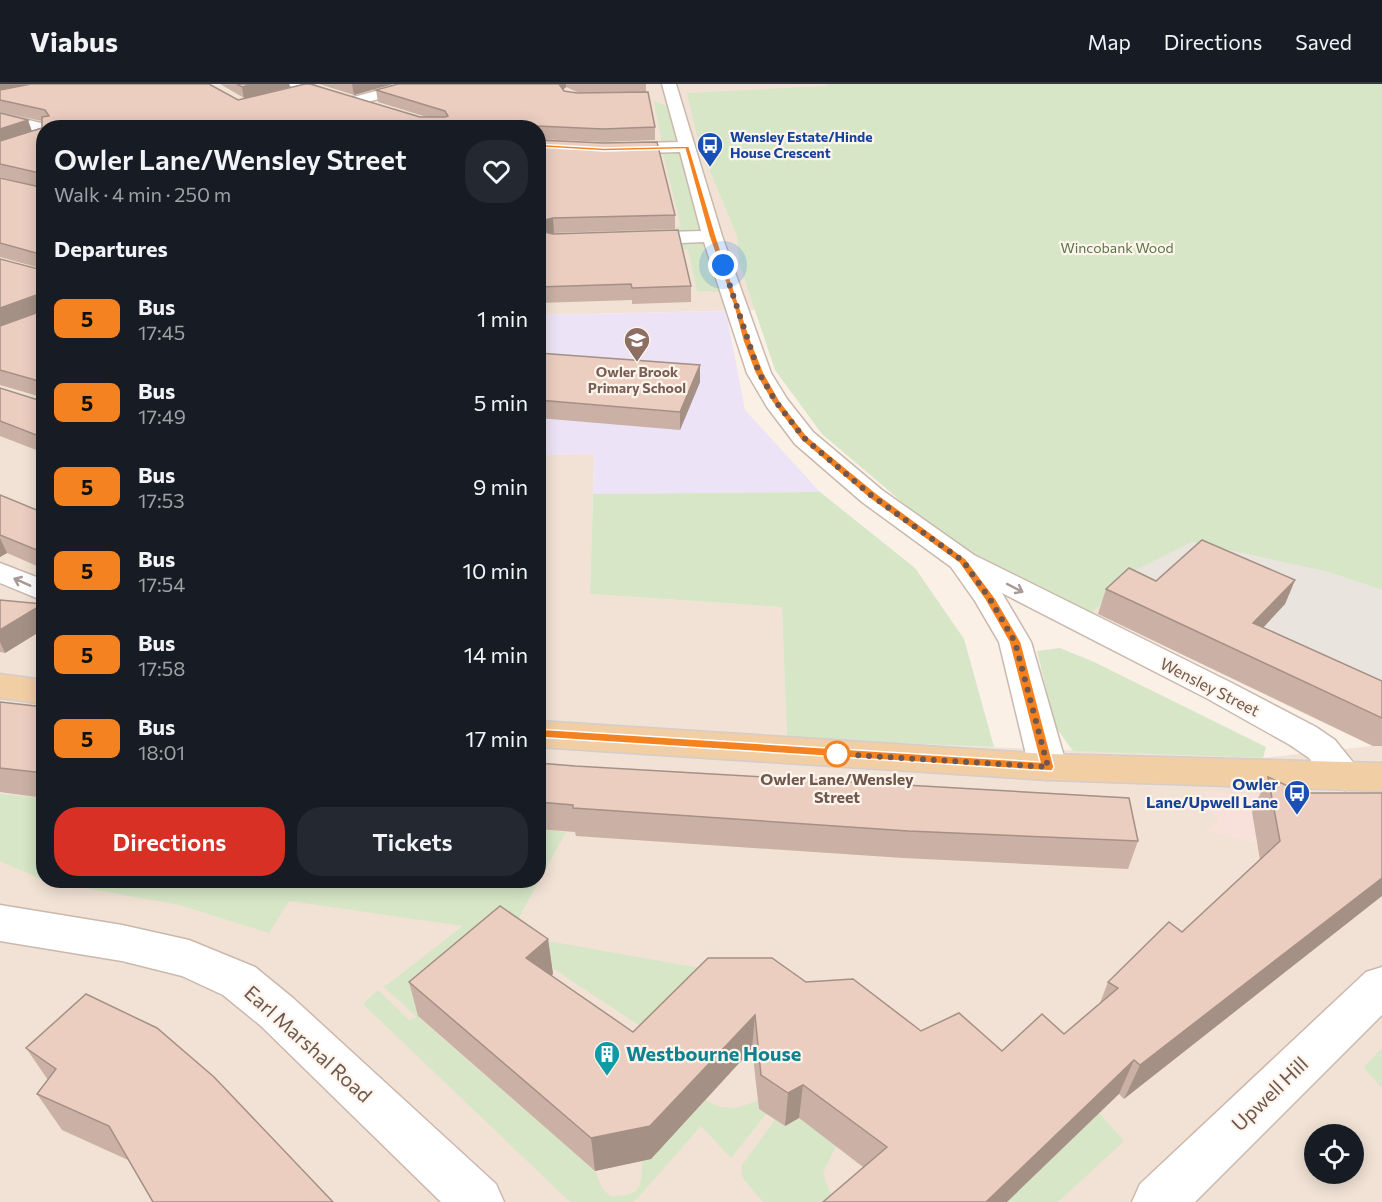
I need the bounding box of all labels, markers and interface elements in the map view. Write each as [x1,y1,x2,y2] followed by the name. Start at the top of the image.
[30,24,118,58] text: Viabus
[1088,29,1131,54] text: Map
[1164,29,1262,54] text: Directions
[1295,29,1352,54] text: Saved
[730,128,873,161] place label: Wensley Estate/Hinde House Crescent
[695,130,725,168] bus stop icon: Wensley Estate/Hinde House Crescent
[465,140,528,203] button: heart
[54,142,407,176] text: Owler Lane/Wensley Street
[54,182,231,206] text: Walk · 4 min · 250 m
[54,235,168,262] text: Departures
[1060,239,1174,256] park label: Wincobank Wood
[708,250,738,280] your location
[138,293,175,320] text: Bus
[477,305,528,332] text: 1 min
[81,306,93,331] text: 5
[138,320,185,344] text: 17:45
[622,325,652,363] school or university icon: Owler Brook Primary School
[588,363,686,396] place label: Owler Brook Primary School
[138,377,175,404] text: Bus
[474,389,528,416] text: 5 min
[81,390,93,415] text: 5
[138,404,186,428] text: 17:49
[138,461,175,488] text: Bus
[473,473,528,500] text: 9 min
[81,474,93,499] text: 5
[138,488,185,512] text: 17:53
[138,545,175,572] text: Bus
[463,557,528,584] text: 10 min
[81,558,93,583] text: 5
[138,572,185,596] text: 17:54
[13,576,31,588] one-way arrow
[1005,583,1023,594] one-way arrow
[138,629,175,656] text: Bus
[464,641,528,668] text: 14 min
[81,642,93,667] text: 5
[1157,653,1263,720] street label: Wensley Street
[138,656,185,680] text: 17:58
[138,713,175,740] text: Bus
[465,725,528,752] text: 17 min
[81,726,93,751] text: 5
[138,740,185,764] text: 18:01
[824,741,850,767] marker: Owler Lane/Wensley Street
[760,769,914,806] place label: Owler Lane/Wensley Street
[1146,774,1278,811] place label: Owler Lane/Upwell Lane
[1282,778,1312,816] bus stop icon: Owler Lane/Upwell Lane
[54,807,285,876] button: Directions
[297,807,528,876] button: Tickets
[240,980,377,1107] street label: Earl Marshal Road
[592,1039,622,1077] building icon: Westbourne House
[626,1041,801,1065] place label: Westbourne House
[1226,1051,1312,1135] street label: Upwell Hill
[1304,1124,1364,1184] map controls
[1304,1124,1364,1184] button: locate

